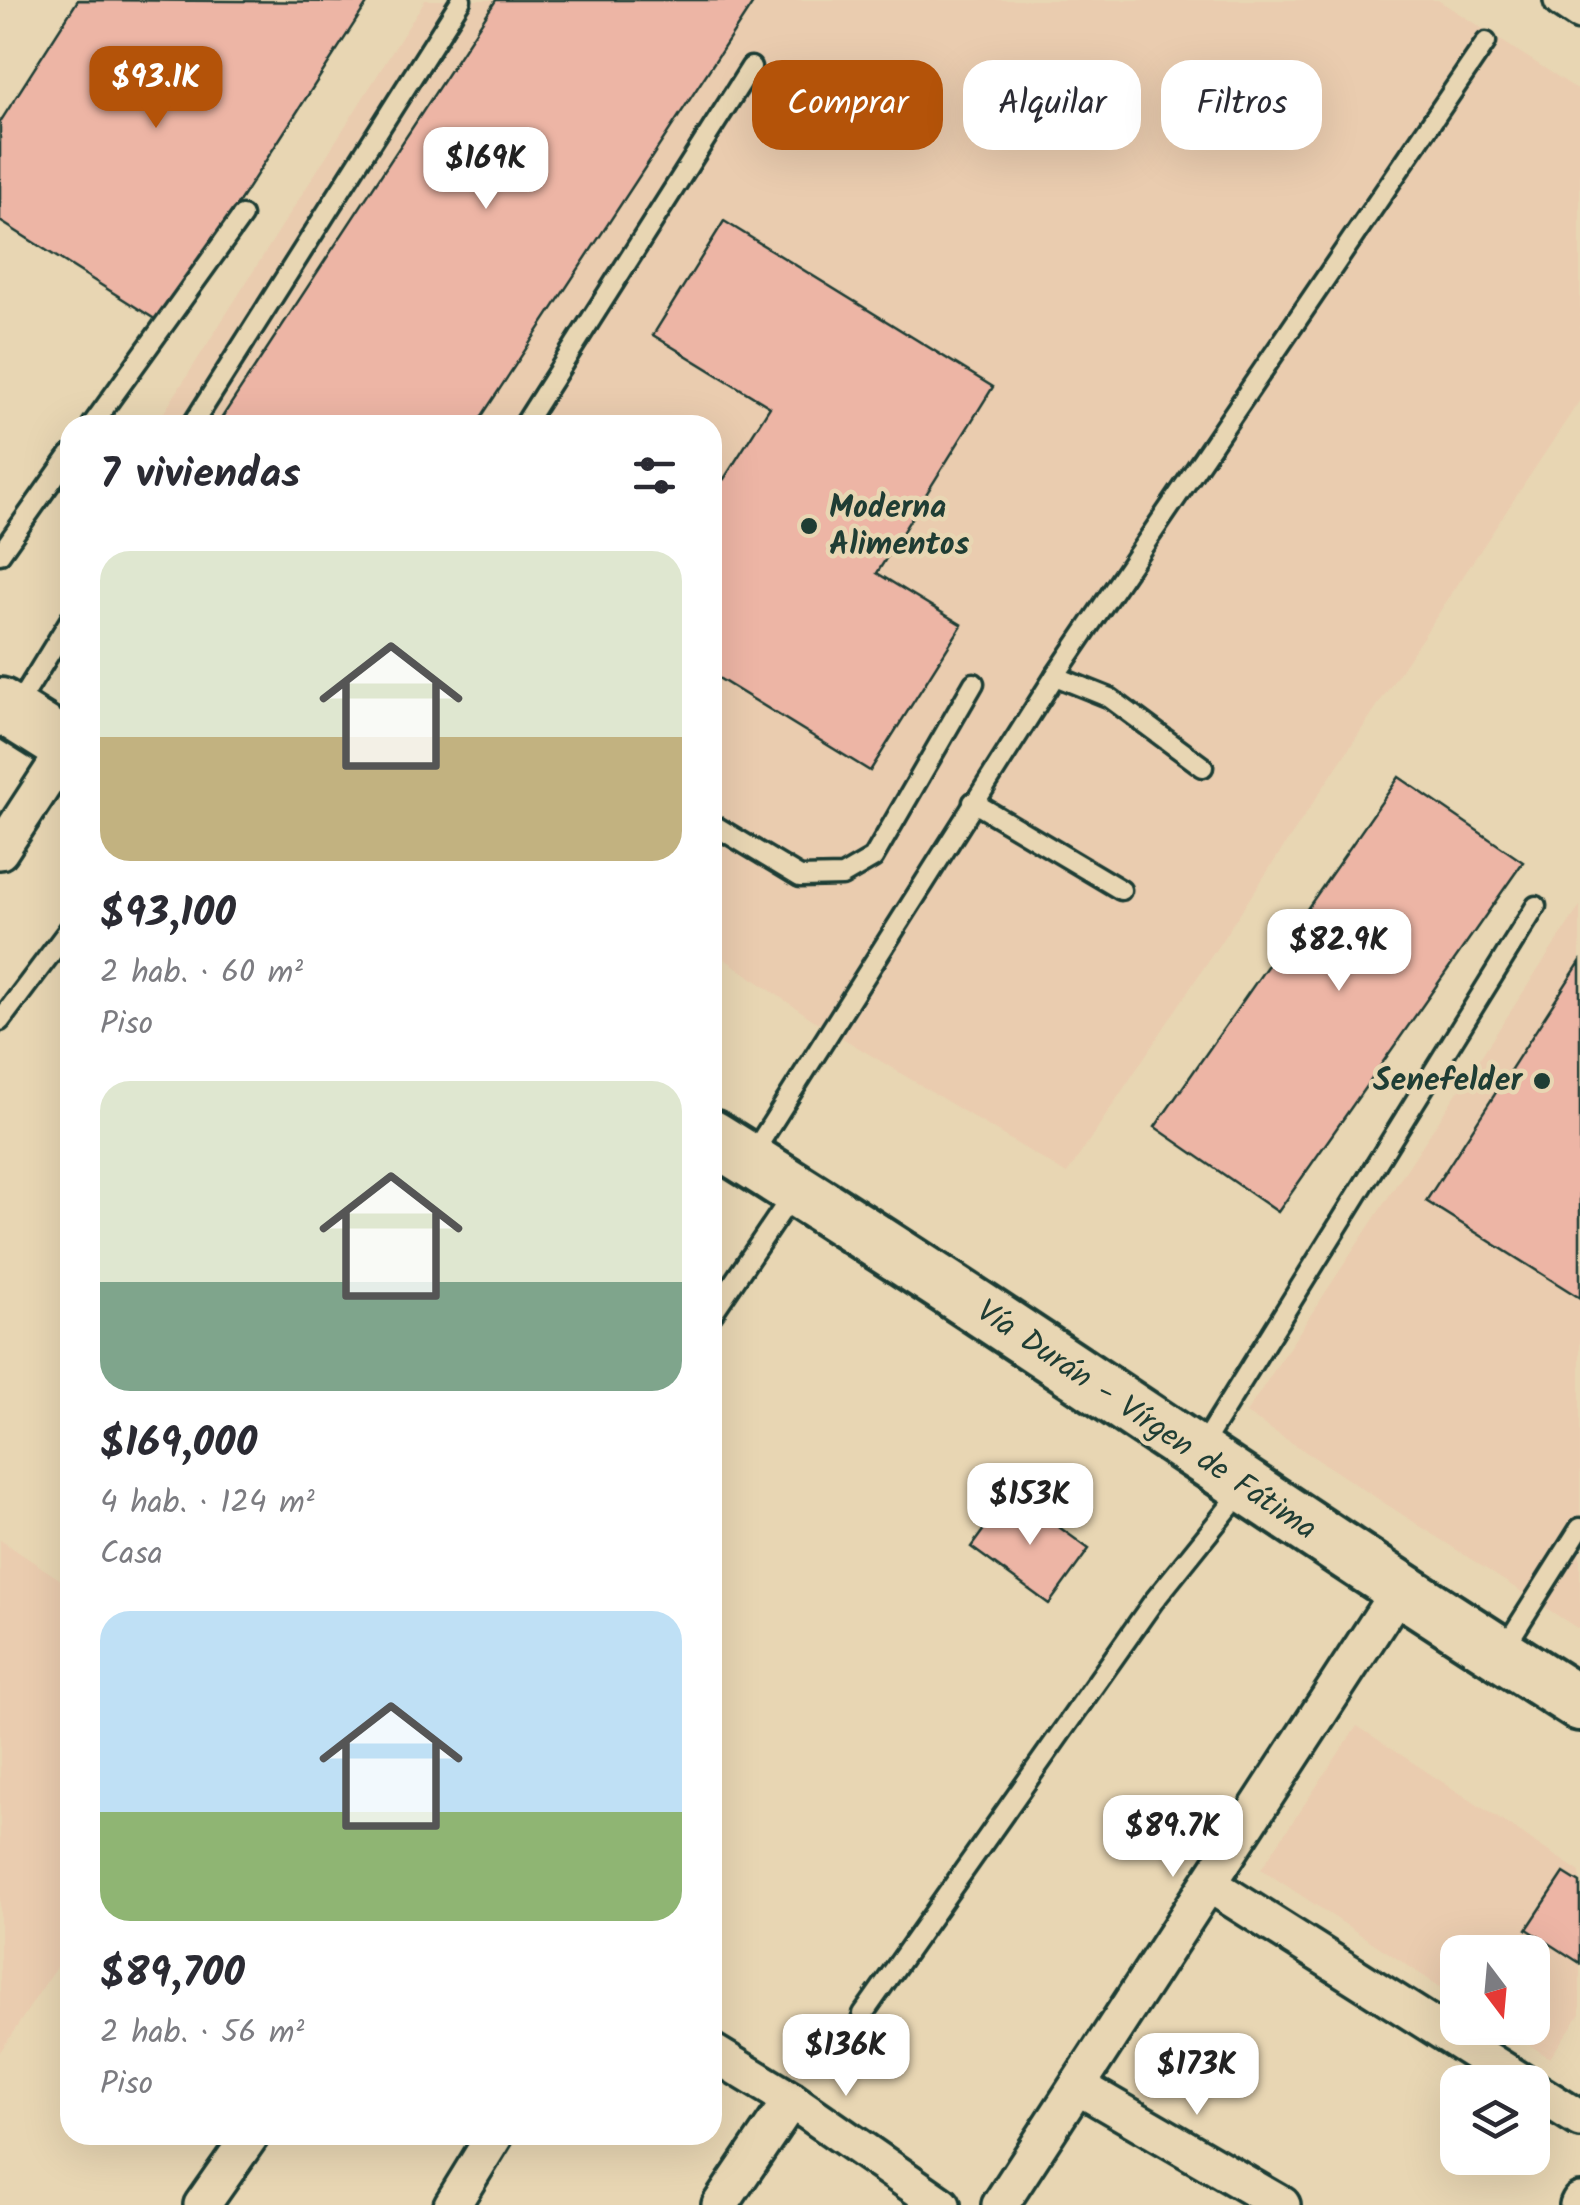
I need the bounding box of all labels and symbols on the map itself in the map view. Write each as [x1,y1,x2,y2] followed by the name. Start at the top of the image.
[75,46,237,131] pin: $93.1K
[416,127,556,212] pin: $169K
[829,483,970,571] place label: Moderna Alimentos
[798,515,820,537] marker: Moderna Alimentos
[1258,909,1420,994] pin: $82.9K
[1373,1056,1523,1107] place label: Senefelder
[1531,1070,1553,1092] marker: Senefelder
[965,1288,1327,1554] street label: Vía Durán - Vírgen de Fátima
[960,1463,1100,1548] pin: $153K
[1092,1795,1254,1880] pin: $89.7K
[1440,1935,1550,2045] north arrow
[776,2014,916,2099] pin: $136K
[1127,2033,1267,2118] pin: $173K

